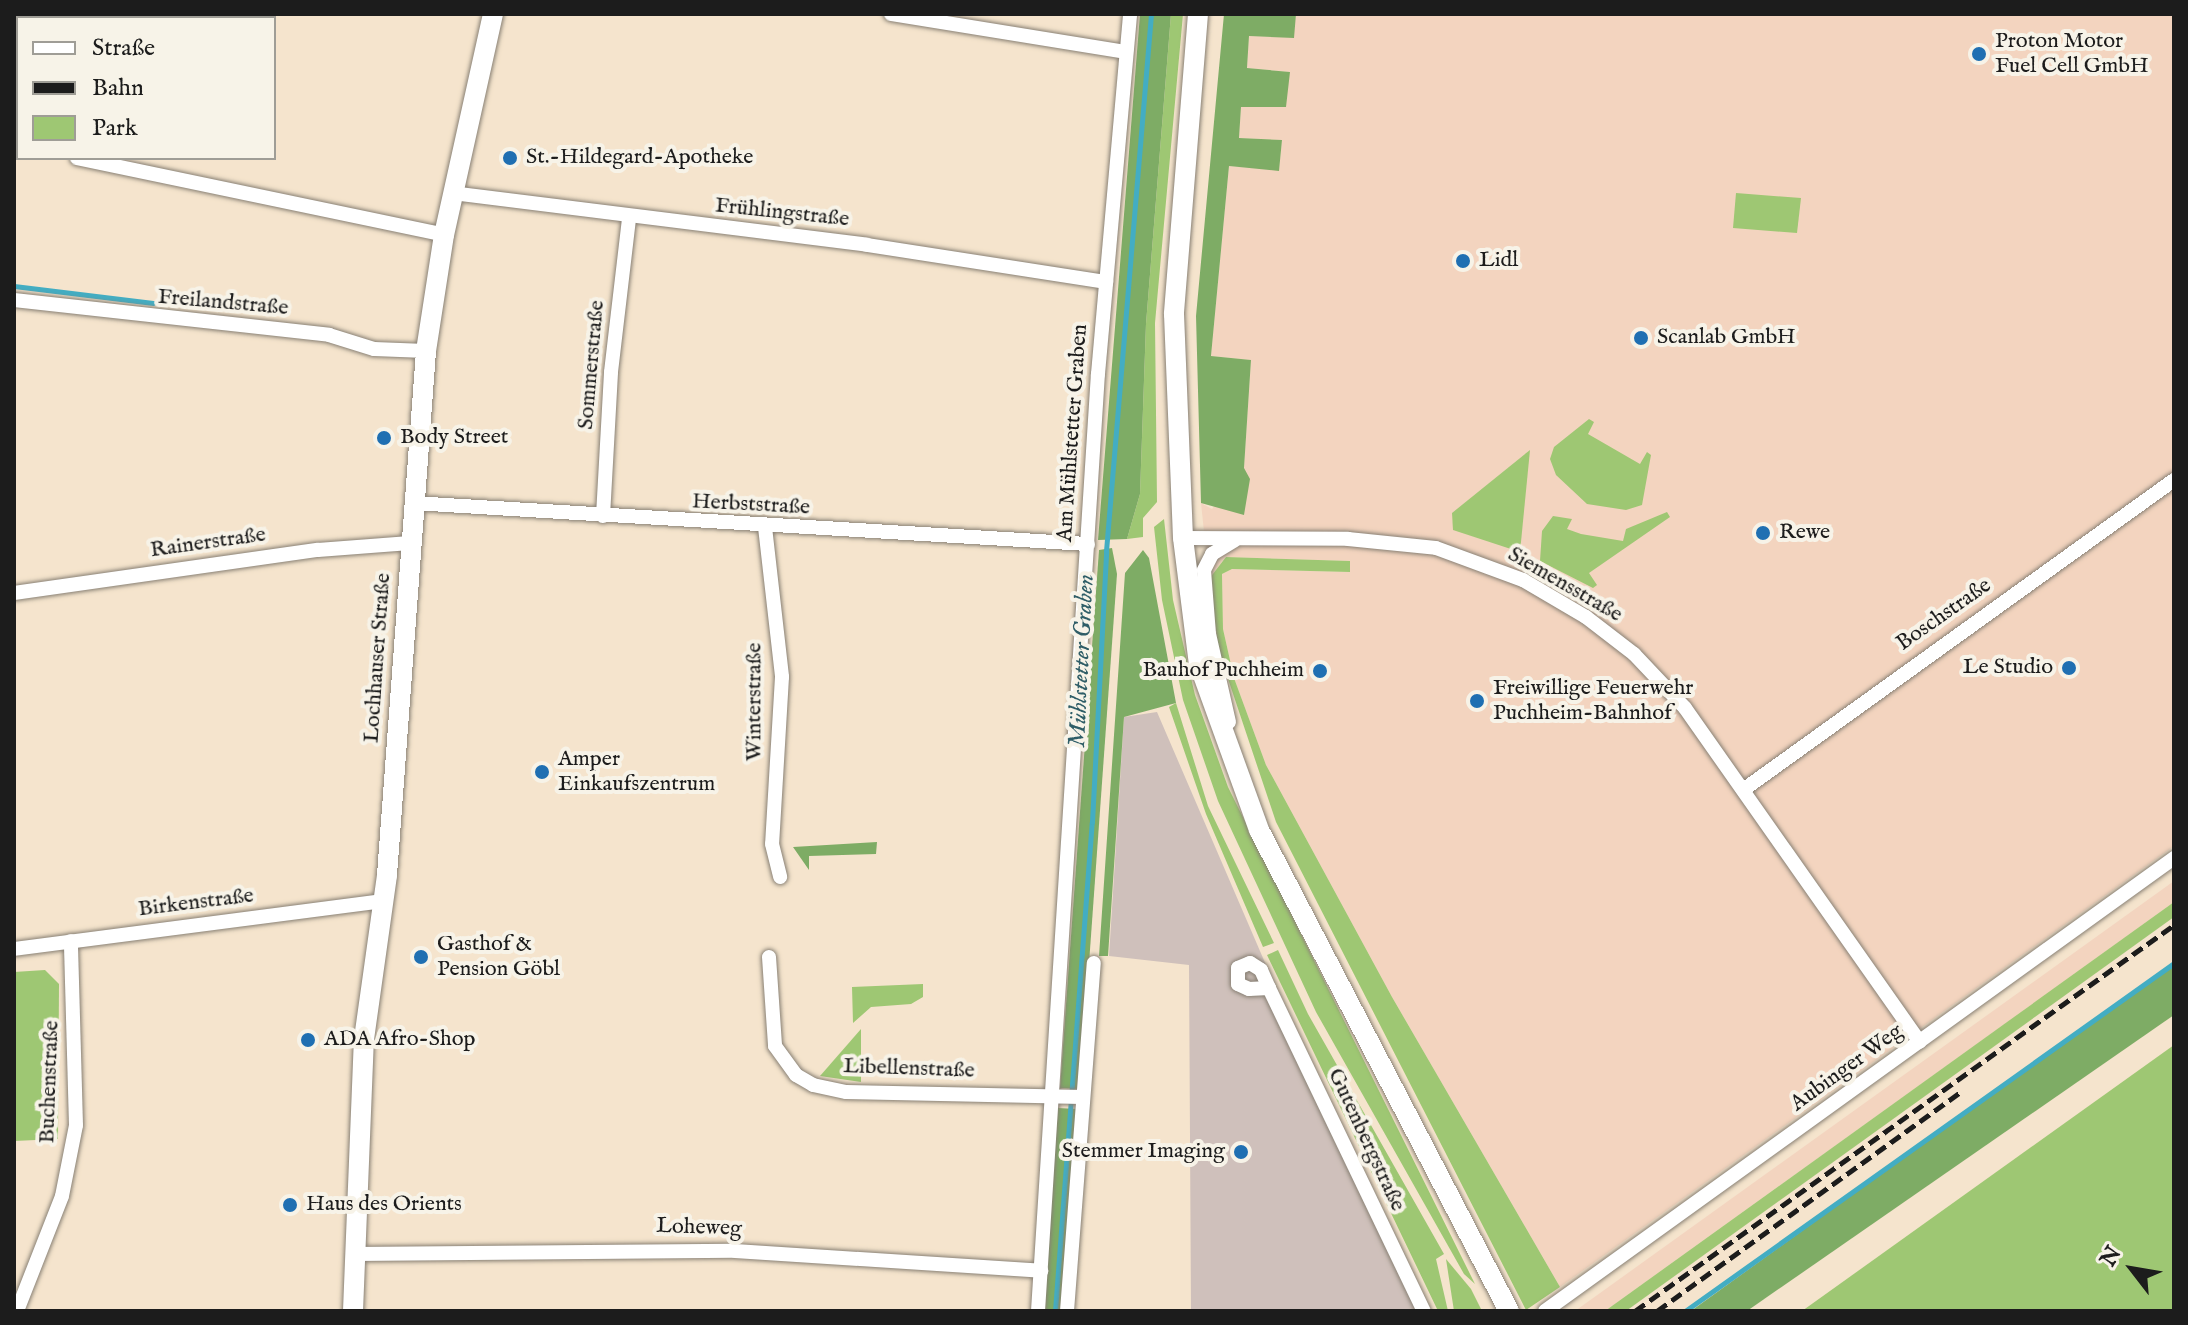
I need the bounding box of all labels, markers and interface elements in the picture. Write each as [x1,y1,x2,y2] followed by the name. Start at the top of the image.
[16,16,276,160] legend
[1995,28,2149,80] place label: Proton Motor Fuel Cell GmbH
[92,33,155,64] text: Straße
[1970,45,1988,63] marker: Proton Motor Fuel Cell GmbH
[92,73,144,104] text: Bahn
[92,113,138,144] text: Park
[526,145,753,171] place label: St.-Hildegard-Apotheke
[501,149,519,167] marker: St.-Hildegard-Apotheke
[714,193,850,233] street label: Frühlingstraße
[1479,248,1518,274] place label: Lidl
[1454,252,1472,270] marker: Lidl
[157,284,289,322] street label: Freilandstraße
[573,299,611,431] street label: Sommerstraße
[1052,323,1094,543] street label: Am Mühlstetter Graben
[1657,325,1796,351] place label: Scanlab GmbH
[1632,329,1650,347] marker: Scanlab GmbH
[400,425,508,451] place label: Body Street
[375,429,393,447] marker: Body Street
[691,489,811,521] street label: Herbststraße
[1779,520,1830,546] place label: Rewe
[149,522,267,564] street label: Rainerstraße
[1754,524,1772,542] marker: Rewe
[1503,542,1627,628] street label: Siemensstraße
[359,572,397,744] street label: Lochhauser Straße
[1063,573,1101,749] water label: Mühlstetter Graben
[1892,573,1996,657] street label: Boschstraße
[742,643,768,761] street label: Winterstraße
[1963,655,2053,681] place label: Le Studio
[1142,658,1304,684] place label: Bauhof Puchheim
[2060,659,2078,677] marker: Le Studio
[1311,662,1329,680] marker: Bauhof Puchheim
[1493,675,1693,726] place label: Freiwillige Feuerwehr Puchheim-Bahnhof
[1468,692,1486,710] marker: Freiwillige Feuerwehr Puchheim-Bahnhof
[558,746,715,798] place label: Amper Einkaufszentrum
[533,763,551,781] marker: Amper Einkaufszentrum
[137,883,255,923] street label: Birkenstraße
[437,931,560,982] place label: Gasthof & Pension Göbl
[412,948,430,966] marker: Gasthof & Pension Göbl
[1786,1018,1908,1118] street label: Aubinger Weg
[35,1020,65,1144] street label: Buchenstraße
[324,1027,475,1053] place label: ADA Afro-Shop
[299,1031,317,1049] marker: ADA Afro-Shop
[843,1054,975,1084] street label: Libellenstraße
[1321,1064,1411,1216] street label: Gutenbergstraße
[1062,1139,1225,1165] place label: Stemmer Imaging
[1232,1143,1250,1161] marker: Stemmer Imaging
[306,1192,462,1218] place label: Haus des Orients
[281,1196,299,1214] marker: Haus des Orients
[656,1213,742,1243] street label: Loheweg
[2092,1229,2172,1309] north arrow
[2095,1241,2128,1272] text: N

